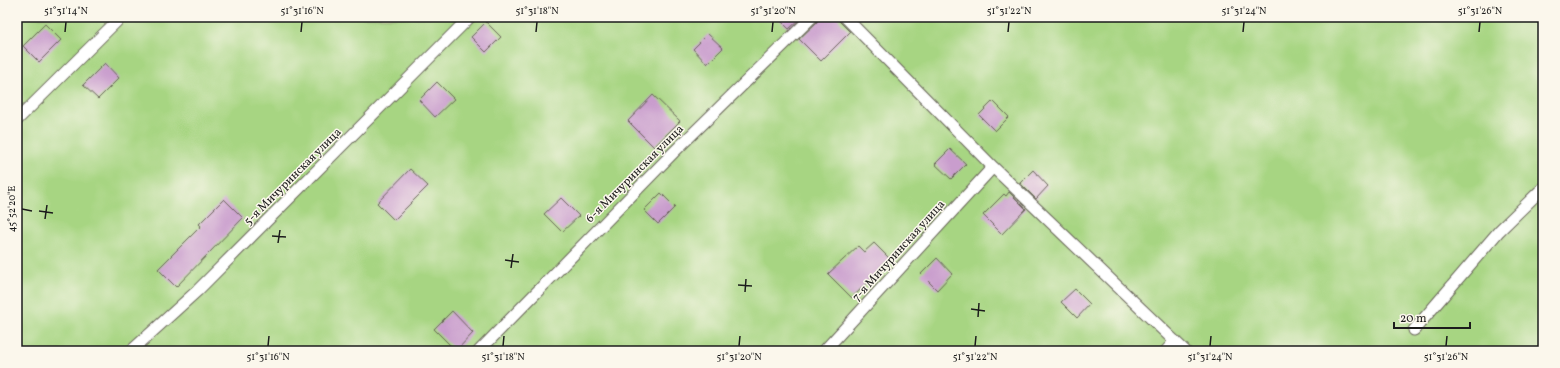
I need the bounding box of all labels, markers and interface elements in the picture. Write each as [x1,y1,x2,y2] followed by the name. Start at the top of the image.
[44,4,88,18] text: 51°31'14"N
[280,4,324,18] text: 51°31'16"N
[515,4,559,18] text: 51°31'18"N
[750,4,796,18] text: 51°31'20"N
[987,4,1032,18] text: 51°31'22"N
[1222,4,1267,18] text: 51°31'24"N
[1458,4,1503,18] text: 51°31'26"N
[583,122,687,226] street label: 6-я Мичуринская улица
[241,125,345,229] street label: 5-я Мичуринская улица
[5,186,19,232] text: 45°52'20"E
[849,197,949,305] street label: 7-я Мичуринская улица
[1394,304,1470,330] scale bar
[1400,311,1427,327] text: 20 m
[246,350,290,364] text: 51°31'16"N
[481,350,525,364] text: 51°31'18"N
[716,350,762,364] text: 51°31'20"N
[953,350,998,364] text: 51°31'22"N
[1188,350,1233,364] text: 51°31'24"N
[1424,350,1469,364] text: 51°31'26"N

